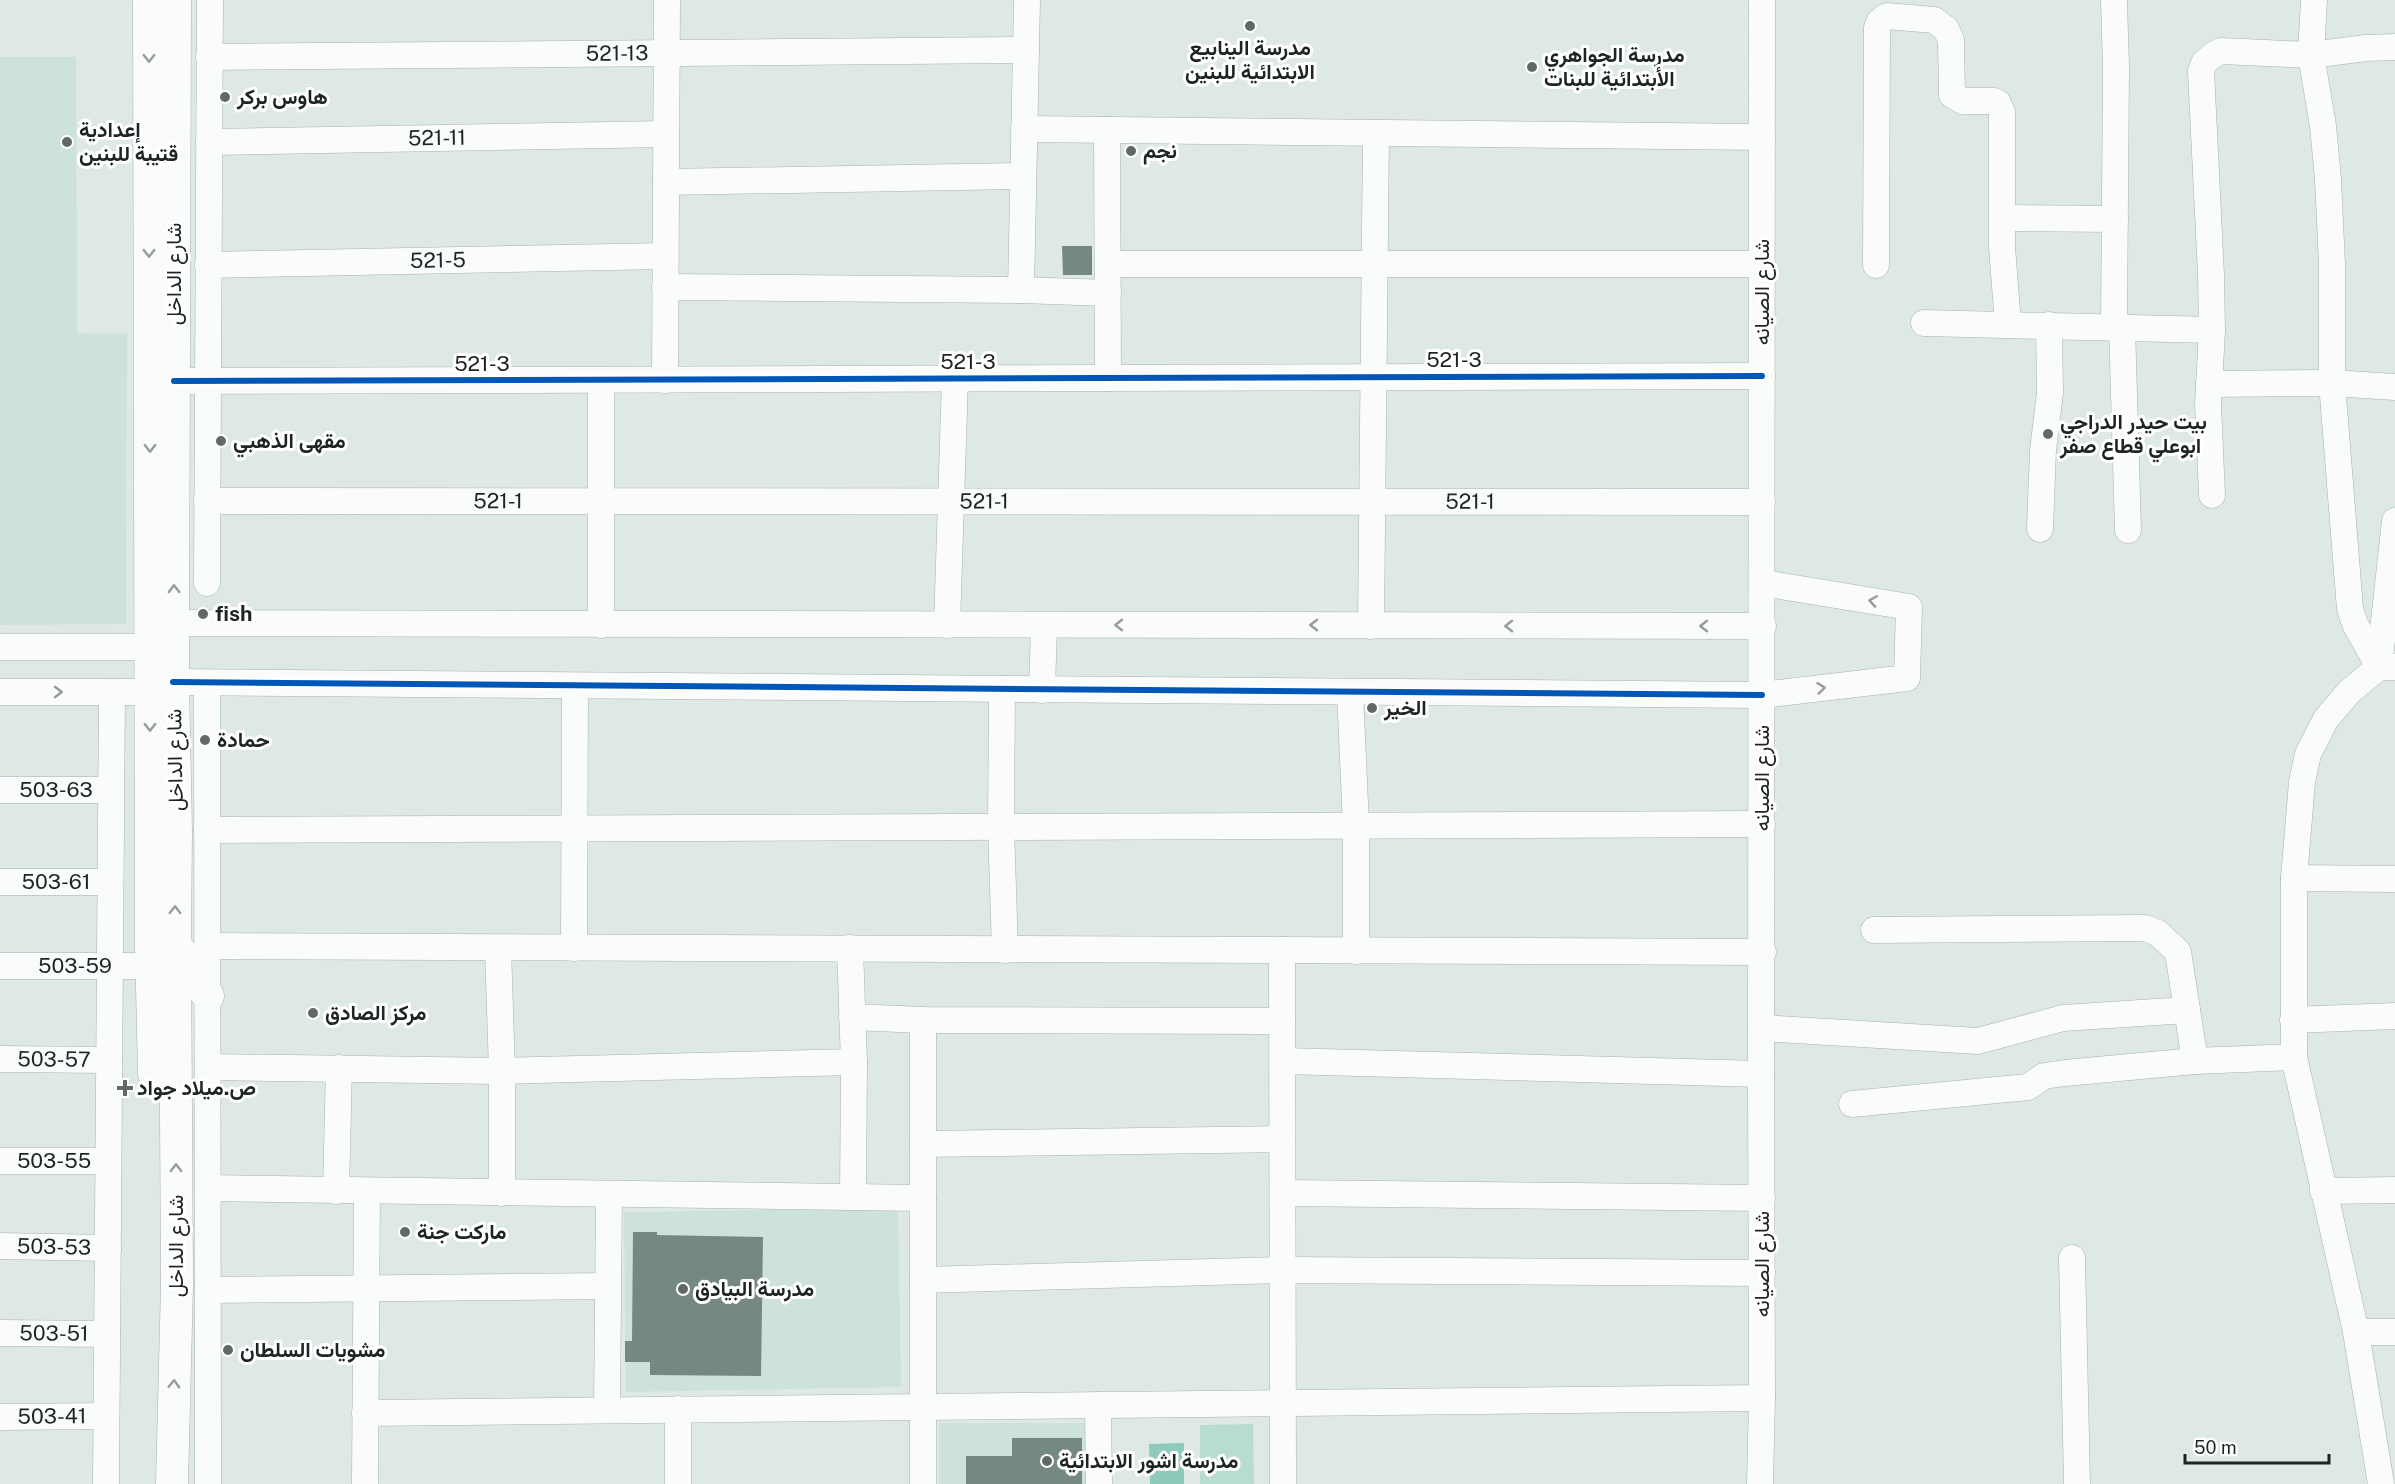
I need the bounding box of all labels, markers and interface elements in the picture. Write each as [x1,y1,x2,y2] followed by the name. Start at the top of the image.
[1243,19,1257,33] marker: مدرسة الينابيع الابتدائية للبنين
[1185,35,1315,84] place label: مدرسة الينابيع الابتدائية للبنين
[586,40,648,66] street label: 521-13
[1544,42,1685,91] place label: مدرسة الجواهري الأبتدائية للبنات
[143,54,155,63] one-way arrow
[1525,60,1539,74] marker: مدرسة الجواهري الأبتدائية للبنات
[236,84,328,110] place label: هاوس بركر
[218,90,232,104] marker: هاوس بركر
[79,117,178,166] place label: إعدادية قتيبة للبنين
[408,125,466,151] street label: 521-11
[60,135,74,149] marker: إعدادية قتيبة للبنين
[1143,138,1177,165] place label: نجم
[1124,144,1138,158] marker: نجم
[161,223,188,325] street label: شارع الداخل
[1749,239,1776,345] street label: شارع الصيانه
[410,247,466,273] street label: 521-5
[143,249,155,258] one-way arrow
[1426,347,1482,372] street label: 521-3
[940,349,996,374] street label: 521-3
[454,351,510,376] street label: 521-3
[2059,409,2207,463] place label: بيت حيدر الدراجي ابوعلي قطاع صفر
[2041,427,2055,441] marker: بيت حيدر الدراجي ابوعلي قطاع صفر
[233,428,346,458] place label: مقهى الذهبي
[214,434,228,448] marker: مقهى الذهبي
[144,444,156,453] one-way arrow
[473,488,523,513] street label: 521-1
[959,488,1009,514] street label: 521-1
[1445,489,1495,514] street label: 521-1
[168,584,180,593] one-way arrow
[1868,595,1878,608] one-way arrow
[215,601,252,626] place label: fish
[196,607,210,621] marker: fish
[1115,619,1124,631] one-way arrow
[1310,619,1319,631] one-way arrow
[1505,620,1514,632] one-way arrow
[1700,620,1709,632] one-way arrow
[1816,683,1825,695] one-way arrow
[54,686,63,698] one-way arrow
[1383,695,1427,721] place label: الخير
[1365,701,1379,715] marker: الخير
[161,709,190,811] street label: شارع الداخل
[144,723,156,732] one-way arrow
[1749,725,1776,831] street label: شارع الصيانه
[217,727,270,752] place label: حمادة
[198,733,212,747] marker: حمادة
[19,777,93,802] street label: 503-63
[22,869,90,894] street label: 503-61
[169,905,181,914] one-way arrow
[38,953,112,978] street label: 503-59
[325,1000,426,1026] place label: مركز الصادق
[306,1006,320,1020] marker: مركز الصادق
[17,1046,91,1072] street label: 503-57
[137,1075,256,1101] place label: ص.ميلاد جواد
[118,1081,132,1095] marker: ص.ميلاد جواد
[17,1148,91,1173] street label: 503-55
[170,1163,183,1172] one-way arrow
[163,1195,190,1297] street label: شارع الداخل
[1749,1211,1776,1317] street label: شارع الصيانه
[417,1219,506,1245] place label: ماركت جنة
[398,1225,412,1239] marker: ماركت جنة
[17,1233,91,1260] street label: 503-53
[695,1276,814,1302] place label: مدرسة البيادق
[676,1282,690,1296] marker: مدرسة البيادق
[19,1320,89,1346] street label: 503-51
[240,1337,385,1363] place label: مشويات السلطان
[221,1343,235,1357] marker: مشويات السلطان
[168,1379,180,1388] one-way arrow
[17,1403,87,1429] street label: 503-41
[2185,1427,2329,1465] scale bar
[2194,1437,2237,1458] text: 50 m
[1059,1448,1238,1474] place label: مدرسة اشور الابتدائية
[1040,1454,1054,1468] marker: مدرسة اشور الابتدائية

